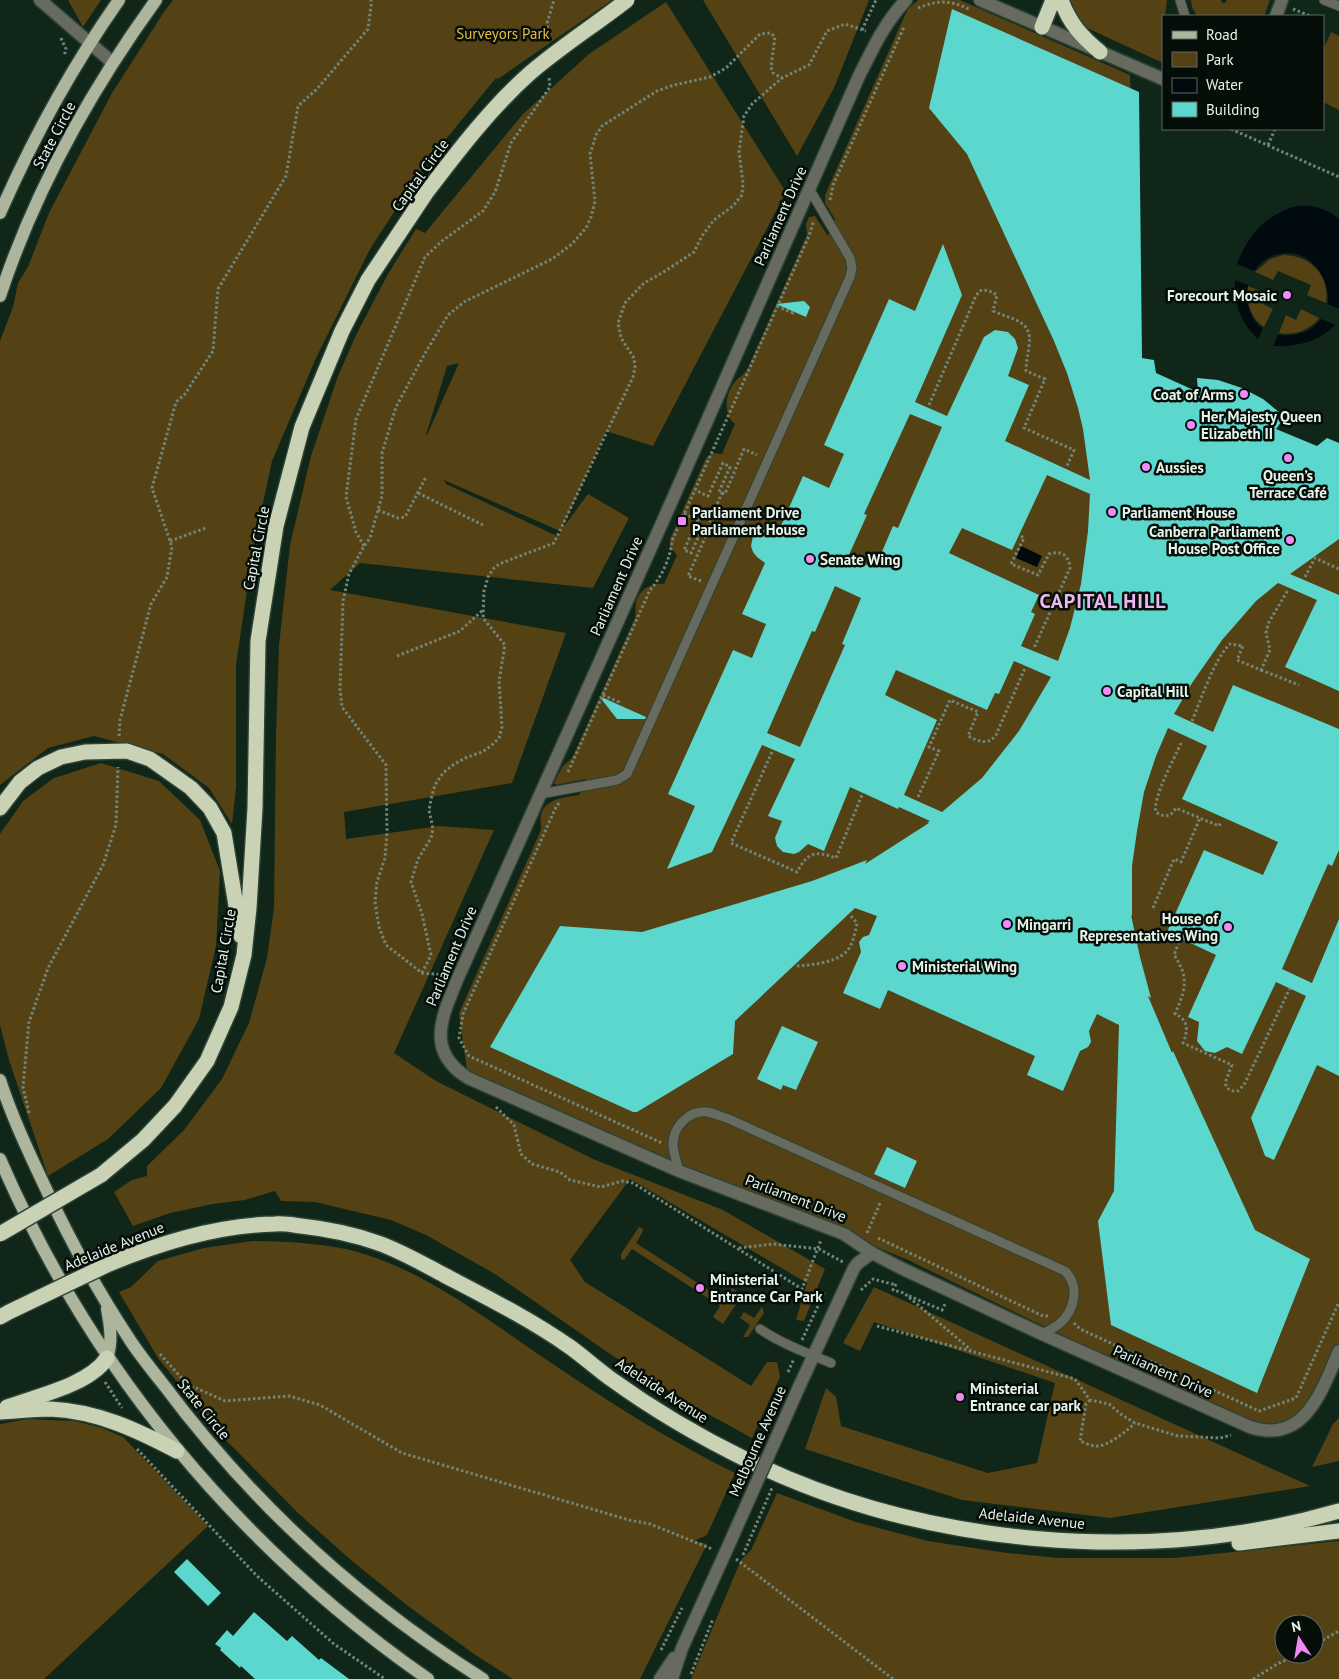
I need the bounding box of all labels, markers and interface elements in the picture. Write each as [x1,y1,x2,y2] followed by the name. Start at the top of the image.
[1162,15,1324,130] legend
[456,24,550,43] park label: Surveyors Park
[1206,25,1238,44] text: Road
[1206,50,1234,69] text: Park
[1206,75,1243,94] text: Water
[28,98,80,172] street label: State Circle
[1206,100,1260,119] text: Building
[387,135,453,215] street label: Capital Circle
[750,163,810,269] street label: Parliament Drive
[1167,286,1278,305] place label: Forecourt Mosaic
[1281,289,1293,301] marker: Forecourt Mosaic
[1153,385,1234,404] place label: Coat of Arms
[1238,388,1250,400] marker: Coat of Arms
[1201,407,1321,443] place label: Her Majesty Queen Elizabeth II
[1185,419,1197,431] marker: Her Majesty Queen Elizabeth II
[1282,452,1294,464] marker: Queen’s Terrace Café
[1156,458,1204,477] place label: Aussies
[1140,461,1152,473] marker: Aussies
[1249,466,1327,502] place label: Queen’s Terrace Café
[692,503,806,539] place label: Parliament Drive Parliament House
[1122,503,1236,522] place label: Parliament House
[239,504,273,592] street label: Capital Circle
[1106,506,1118,518] marker: Parliament House
[676,515,688,527] marker: Parliament Drive Parliament House
[1149,522,1281,558] place label: Canberra Parliament House Post Office
[586,533,646,639] street label: Parliament Drive
[1284,534,1296,546] marker: Canberra Parliament House Post Office
[820,550,901,569] place label: Senate Wing
[804,553,816,565] marker: Senate Wing
[1039,588,1167,614] district label: CAPITAL HILL
[1117,682,1189,701] place label: Capital Hill
[1101,685,1113,697] marker: Capital Hill
[421,903,481,1009] street label: Parliament Drive
[206,907,240,995] street label: Capital Circle
[1079,909,1219,945] place label: House of Representatives Wing
[1017,915,1071,934] place label: Mingarri
[1001,918,1013,930] marker: Mingarri
[1222,921,1234,933] marker: House of Representatives Wing
[912,957,1017,976] place label: Ministerial Wing
[896,960,908,972] marker: Ministerial Wing
[743,1170,849,1226] street label: Parliament Drive
[61,1217,167,1275] street label: Adelaide Avenue
[710,1270,823,1306] place label: Ministerial Entrance Car Park
[694,1282,706,1294] marker: Ministerial Entrance Car Park
[1110,1341,1216,1401] street label: Parliament Drive
[612,1353,712,1427] street label: Adelaide Avenue
[173,1374,235,1444] street label: State Circle
[970,1379,1082,1415] place label: Ministerial Entrance car park
[724,1383,790,1499] street label: Melbourne Avenue
[954,1391,966,1403] marker: Ministerial Entrance car park
[978,1503,1086,1533] street label: Adelaide Avenue
[1274,1614,1324,1664] north arrow
[1290,1617,1303,1636] text: N

